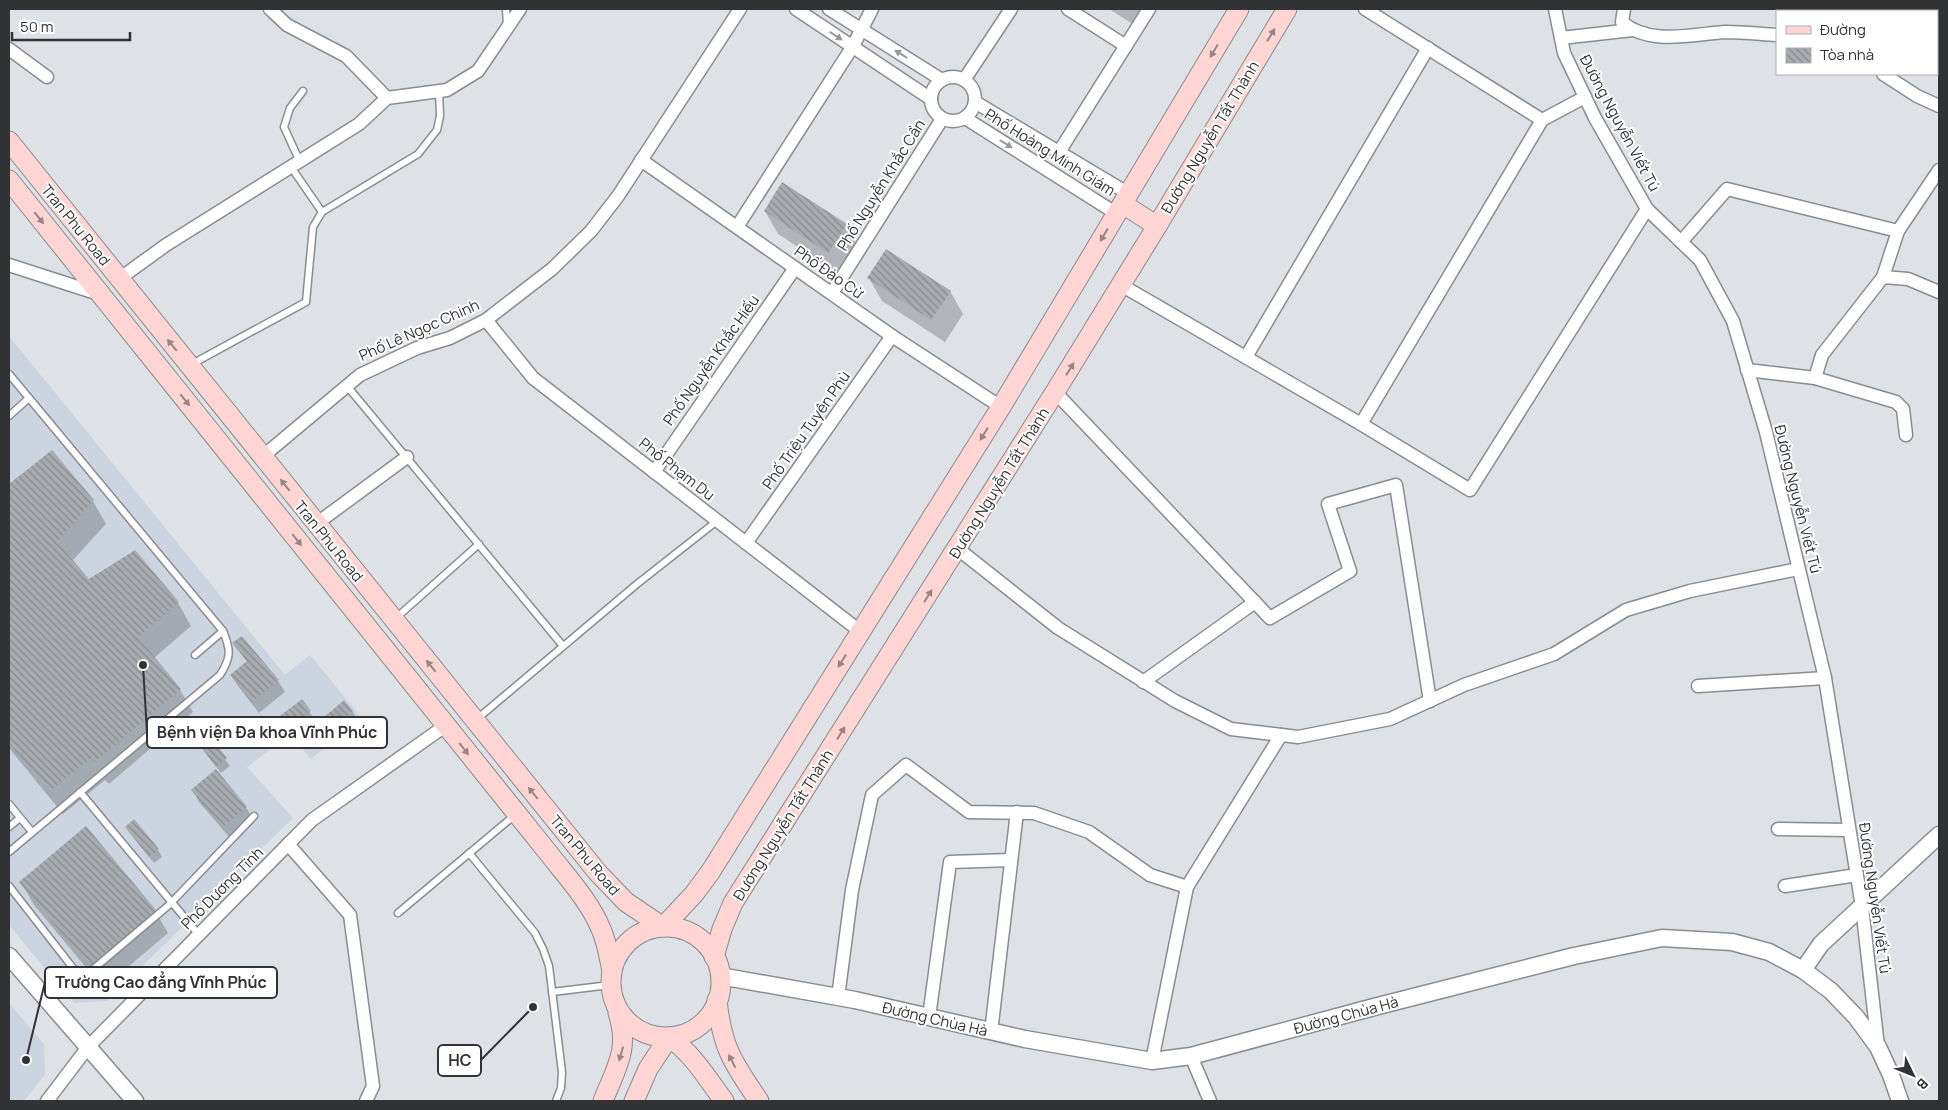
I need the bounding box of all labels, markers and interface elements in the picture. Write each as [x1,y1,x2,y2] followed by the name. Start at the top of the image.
[12,10,130,42] scale bar
[1776,10,1938,75] legend
[20,16,54,37] text: 50 m
[1820,19,1866,40] text: Đường
[1267,28,1276,41] one-way arrow
[830,31,843,40] one-way arrow
[1210,44,1219,57] one-way arrow
[1820,44,1874,65] text: Tòa nhà
[894,49,907,59] one-way arrow
[1575,51,1665,195] street label: Đường Nguyễn Viết Tú
[1156,57,1264,217] street label: Đường Nguyễn Tất Thành
[981,103,1119,201] street label: Phố Hoàng Minh Giám
[832,115,930,255] street label: Phố Nguyễn Khắc Cần
[1000,140,1013,149] one-way arrow
[37,180,115,270] street label: Tran Phu Road
[34,212,45,225] one-way arrow
[1100,229,1109,242] one-way arrow
[790,241,869,304] street label: Phố Đào Cừ
[658,291,764,429] street label: Phố Nguyễn Khắc Hiếu
[356,294,483,366] street label: Phố Lê Ngọc Chinh
[167,338,177,352] one-way arrow
[1065,362,1074,375] one-way arrow
[757,367,855,493] street label: Phố Triệu Tuyên Phù
[179,393,190,406] one-way arrow
[944,404,1054,562] street label: Đường Nguyễn Tất Thành
[1769,423,1827,575] street label: Đường Nguyễn Viết Tú
[979,428,988,441] one-way arrow
[635,433,719,505] street label: Phố Phạm Du
[279,479,290,492] one-way arrow
[290,496,368,586] street label: Tran Phu Road
[292,534,302,547] one-way arrow
[924,589,933,602] one-way arrow
[838,655,847,668] one-way arrow
[425,660,436,673] one-way arrow
[147,717,387,748] callout: Bệnh viện Đa khoa Vĩnh Phúc
[157,721,377,743] text: Bệnh viện Đa khoa Vĩnh Phúc
[836,726,846,739] one-way arrow
[458,743,469,756] one-way arrow
[728,746,838,904] street label: Đường Nguyễn Tất Thành
[527,786,538,799] one-way arrow
[545,810,625,900] street label: Tran Phu Road
[1854,821,1896,975] street label: Đường Nguyễn Viết Tú
[176,842,268,934] street label: Phố Dương Tĩnh
[45,967,277,998] callout: Trường Cao đẳng Vĩnh Phúc
[55,971,267,993] text: Trường Cao đẳng Vĩnh Phúc
[1291,991,1401,1039] street label: Đường Chùa Hà
[880,997,990,1041] street label: Đường Chùa Hà
[438,1045,481,1076] callout: HC
[616,1047,624,1062] one-way arrow
[448,1049,472,1071] text: HC
[1888,1050,1938,1100] north arrow
[728,1053,736,1068] one-way arrow
[1913,1074,1933,1094] text: B

